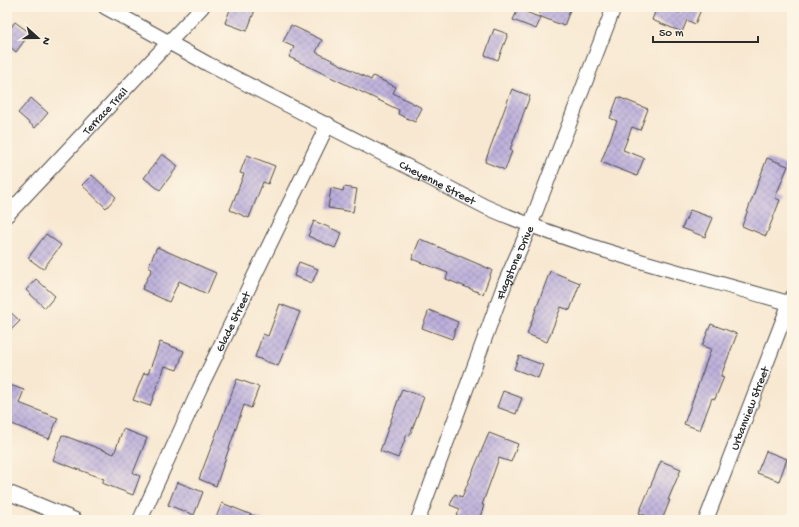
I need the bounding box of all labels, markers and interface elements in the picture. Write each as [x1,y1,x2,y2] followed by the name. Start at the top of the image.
[18,18,58,58] north arrow
[653,18,758,44] scale bar
[659,27,684,41] text: 50 m
[39,35,52,46] text: N
[80,85,132,139] street label: Terrace Trail
[396,159,478,210] street label: Cheyenne Street
[494,224,538,303] street label: Flagstone Drive
[214,289,255,355] street label: Glade Street
[729,364,774,452] street label: Urbanview Street

